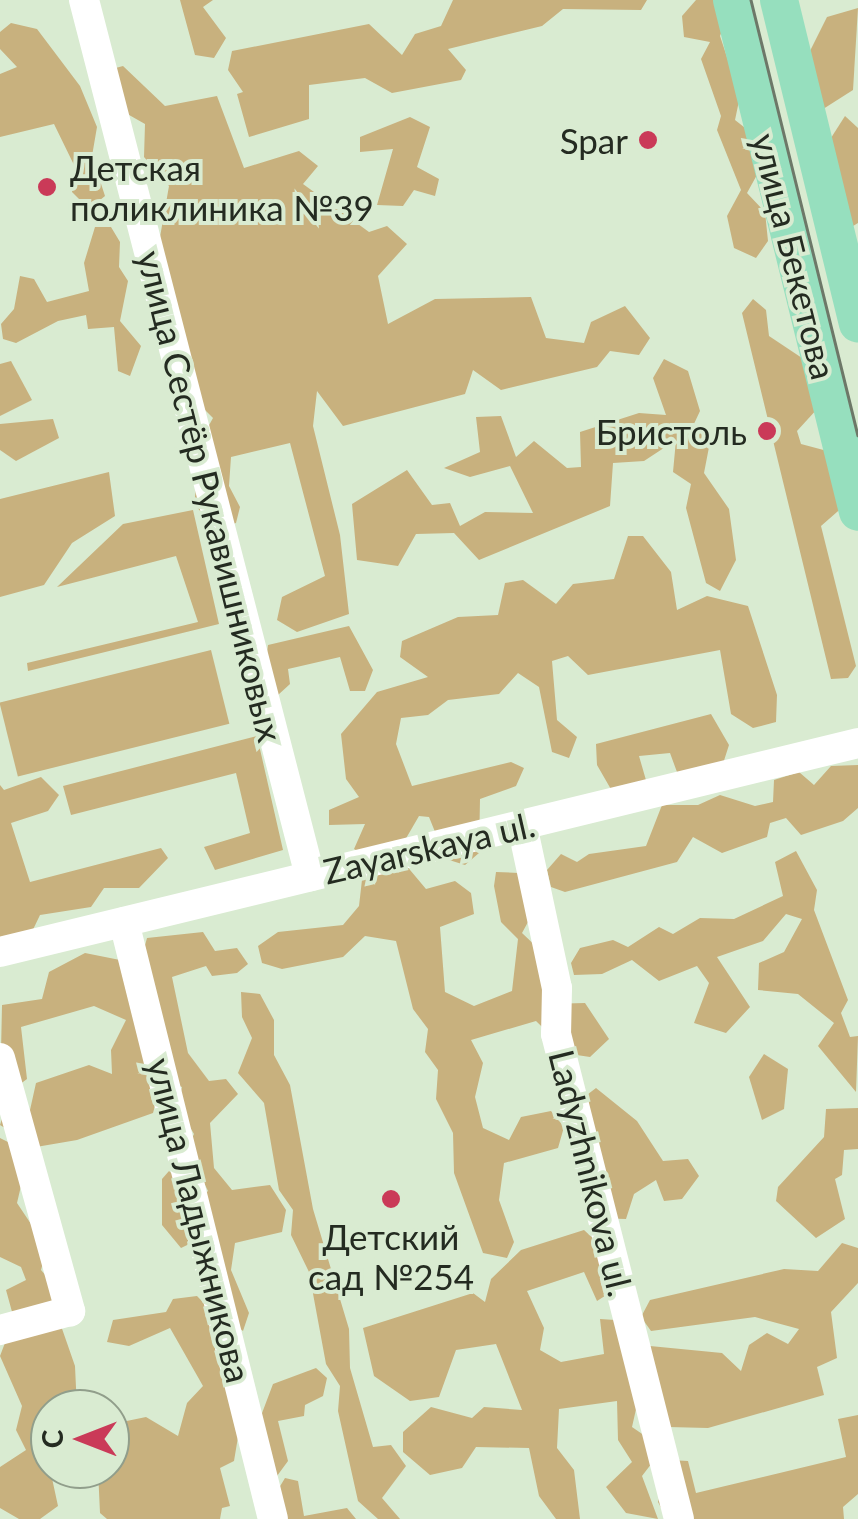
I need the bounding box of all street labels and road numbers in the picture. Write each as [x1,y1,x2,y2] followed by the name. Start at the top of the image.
[744,129,846,383] street label: улица Бекетова
[130,246,292,746] street label: улица Сестёр Рукавишниковых
[319,802,539,892] street label: Zayarskaya ul.
[541,1045,643,1301] street label: Ladyzhnikova ul.
[139,1053,261,1387] street label: улица Ладыжникова

